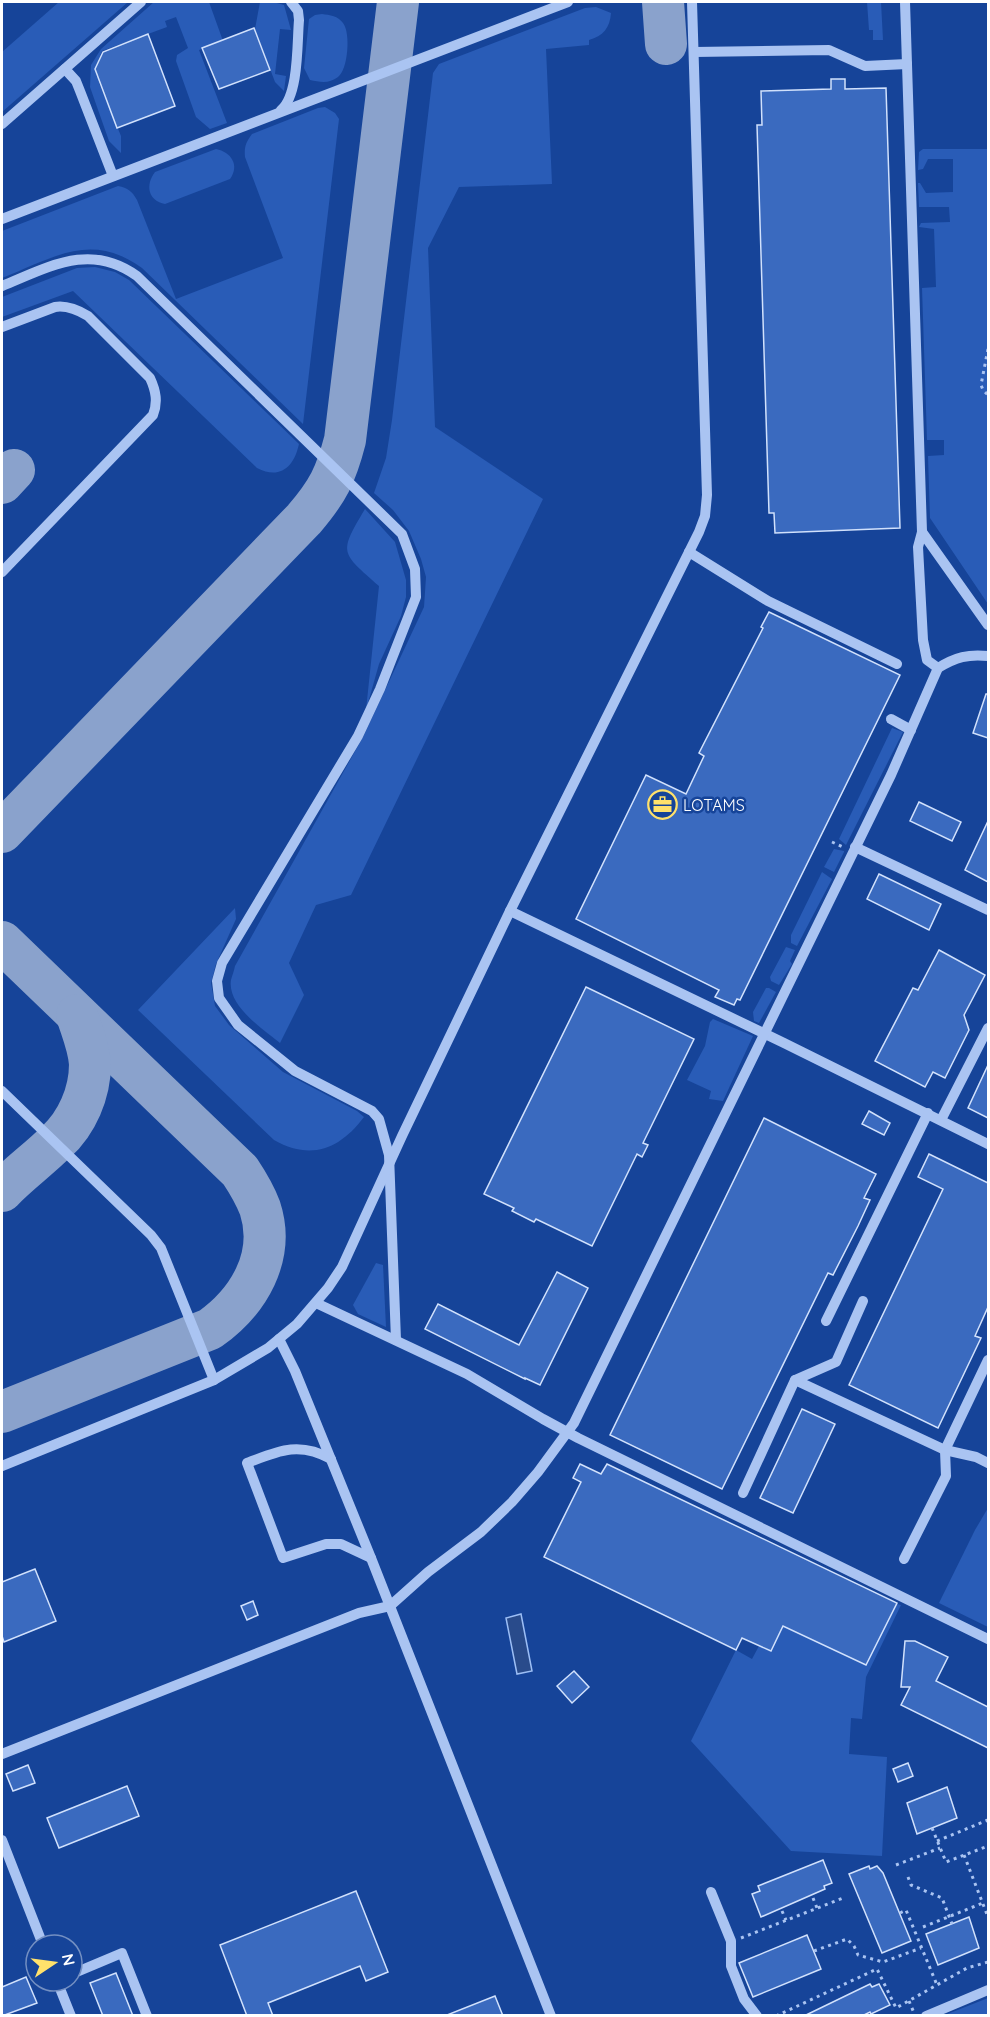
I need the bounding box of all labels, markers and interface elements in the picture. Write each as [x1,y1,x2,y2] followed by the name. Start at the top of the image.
[646,789,678,821] office icon: LOTAMS
[683,795,745,815] place label: LOTAMS
[24,1933,84,1993] north arrow
[58,1952,80,1968] text: N

